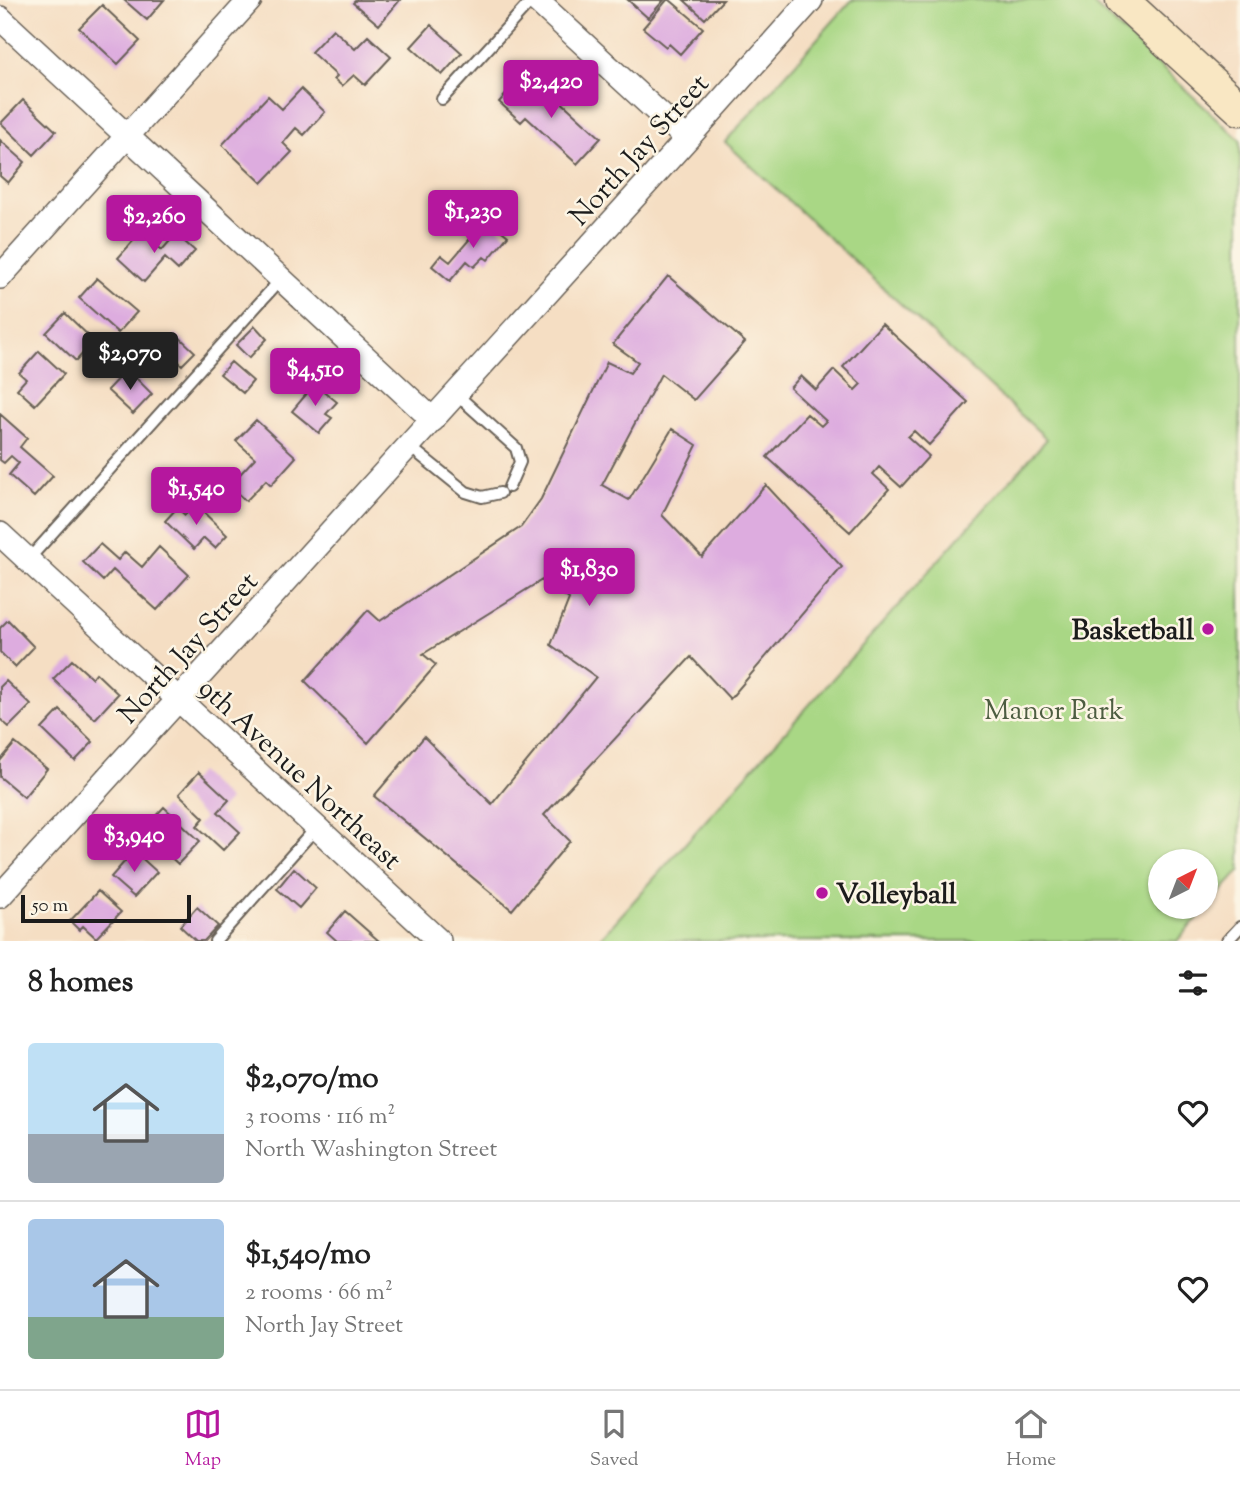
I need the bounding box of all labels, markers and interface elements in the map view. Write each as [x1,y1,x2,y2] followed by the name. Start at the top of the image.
[494,60,608,120] pin: $2,420
[519,66,583,99] text: $2,420
[561,66,720,236] street label: North Jay Street
[416,190,530,250] pin: $1,230
[97,196,211,255] pin: $2,260
[444,196,502,229] text: $1,230
[122,201,186,234] text: $2,260
[73,332,187,392] pin: $2,070
[98,338,162,371] text: $2,070
[258,348,372,408] pin: $4,510
[286,354,344,387] text: $4,510
[139,468,253,527] pin: $1,540
[167,473,225,506] text: $1,540
[532,548,646,608] pin: $1,830
[560,554,618,587] text: $1,830
[110,564,269,734] street label: North Jay Street
[1072,612,1194,652] place label: Basketball
[1200,621,1216,637] marker: Basketball
[188,670,410,880] street label: 9th Avenue Northeast
[984,692,1124,732] park label: Manor Park
[77,814,191,874] pin: $3,940
[103,820,165,853] text: $3,940
[1148,849,1218,919] north arrow
[1148,849,1218,919] map controls
[836,876,957,916] place label: Volleyball
[814,885,830,901] marker: Volleyball
[21,892,191,924] scale bar
[32,893,68,920] text: 50 m
[28,962,133,1005] text: 8 homes
[1174,964,1212,1002] icon: filters
[245,1058,379,1101] text: $2,070/mo
[84,1071,168,1155] icon: home
[1174,1094,1212,1132] icon: heart
[245,1101,395,1134] text: 3 rooms · 116 m²
[245,1134,497,1167] text: North Washington Street
[245,1234,371,1277] text: $1,540/mo
[84,1247,168,1331] icon: home
[1174,1270,1212,1308] icon: heart
[245,1277,393,1310] text: 2 rooms · 66 m²
[245,1310,403,1343] text: North Jay Street
[184,1405,222,1474] tab: Map
[590,1405,638,1474] tab: Saved
[1006,1405,1056,1474] tab: Home

